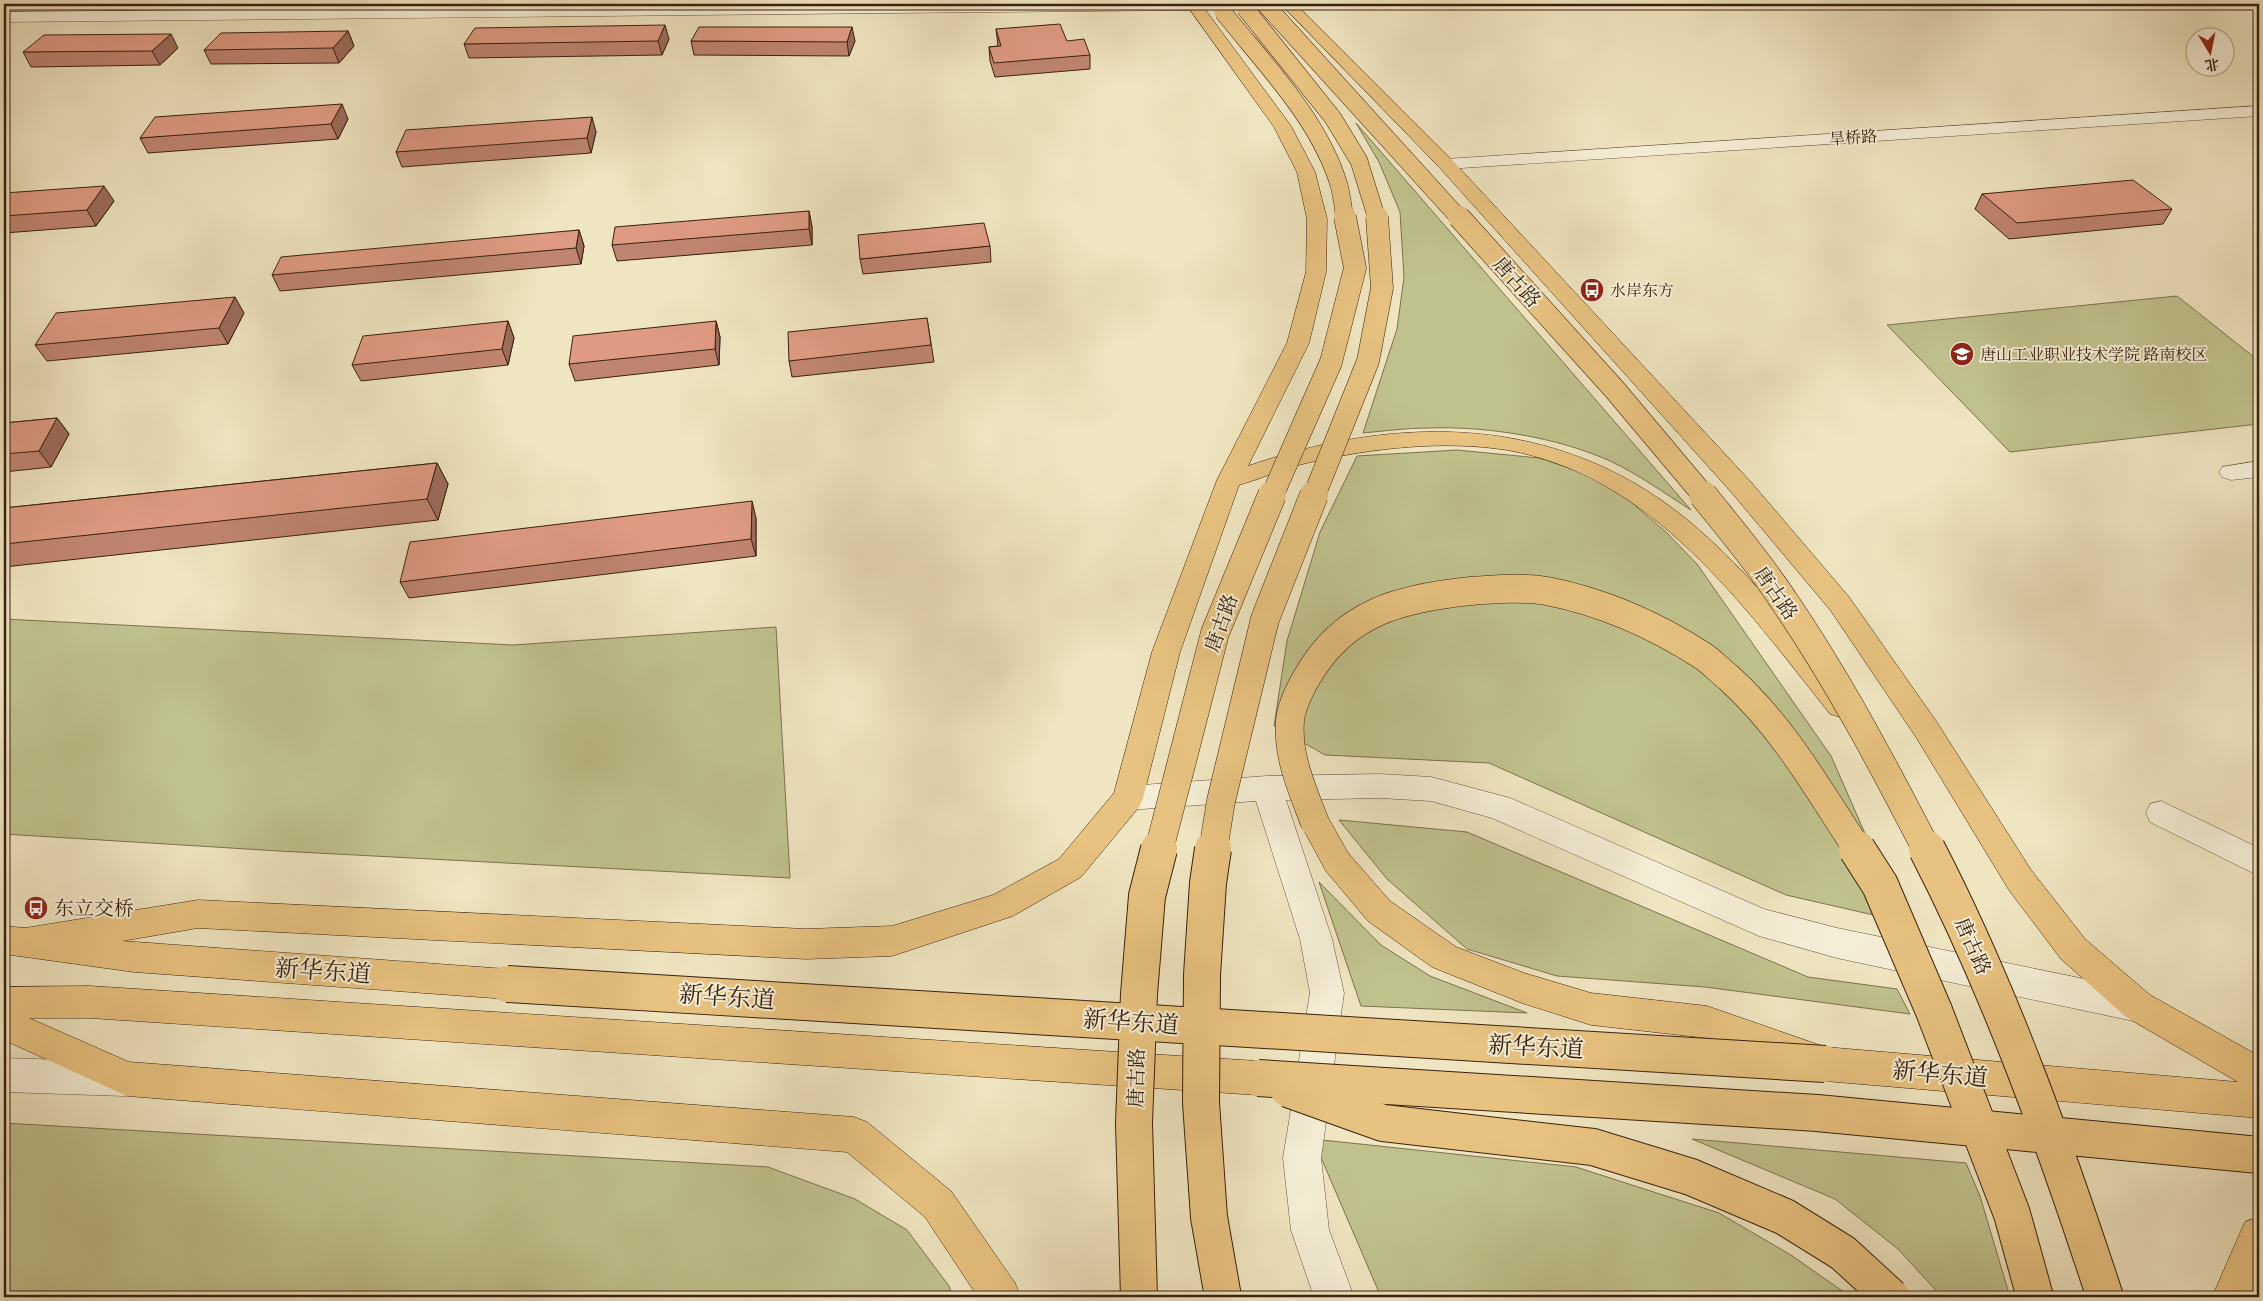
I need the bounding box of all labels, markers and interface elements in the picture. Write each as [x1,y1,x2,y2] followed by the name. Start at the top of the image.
[2186,28,2236,78] north arrow
[2204,54,2221,74] text: 北
[1828,126,1878,150] street label: 旱桥路
[1487,252,1545,314] street label: 唐古路
[1579,277,1605,303] bus stop icon: 水岸东方
[1610,281,1674,301] place label: 水岸东方
[1949,341,1975,367] school or university icon: 唐山工业职业技术学院 路南校区
[1980,345,2207,365] place label: 唐山工业职业技术学院 路南校区
[1747,562,1802,626] street label: 唐古路
[1200,591,1244,656] street label: 唐古路
[23,895,49,921] bus stop icon: 东立交桥
[54,897,134,922] place label: 东立交桥
[1948,914,1995,979] street label: 唐古路
[274,954,372,990] street label: 新华东道
[678,980,776,1016] street label: 新华东道
[1082,1005,1180,1041] street label: 新华东道
[1487,1031,1585,1065] street label: 新华东道
[1124,1048,1151,1108] street label: 唐古路
[1891,1056,1989,1094] street label: 新华东道

